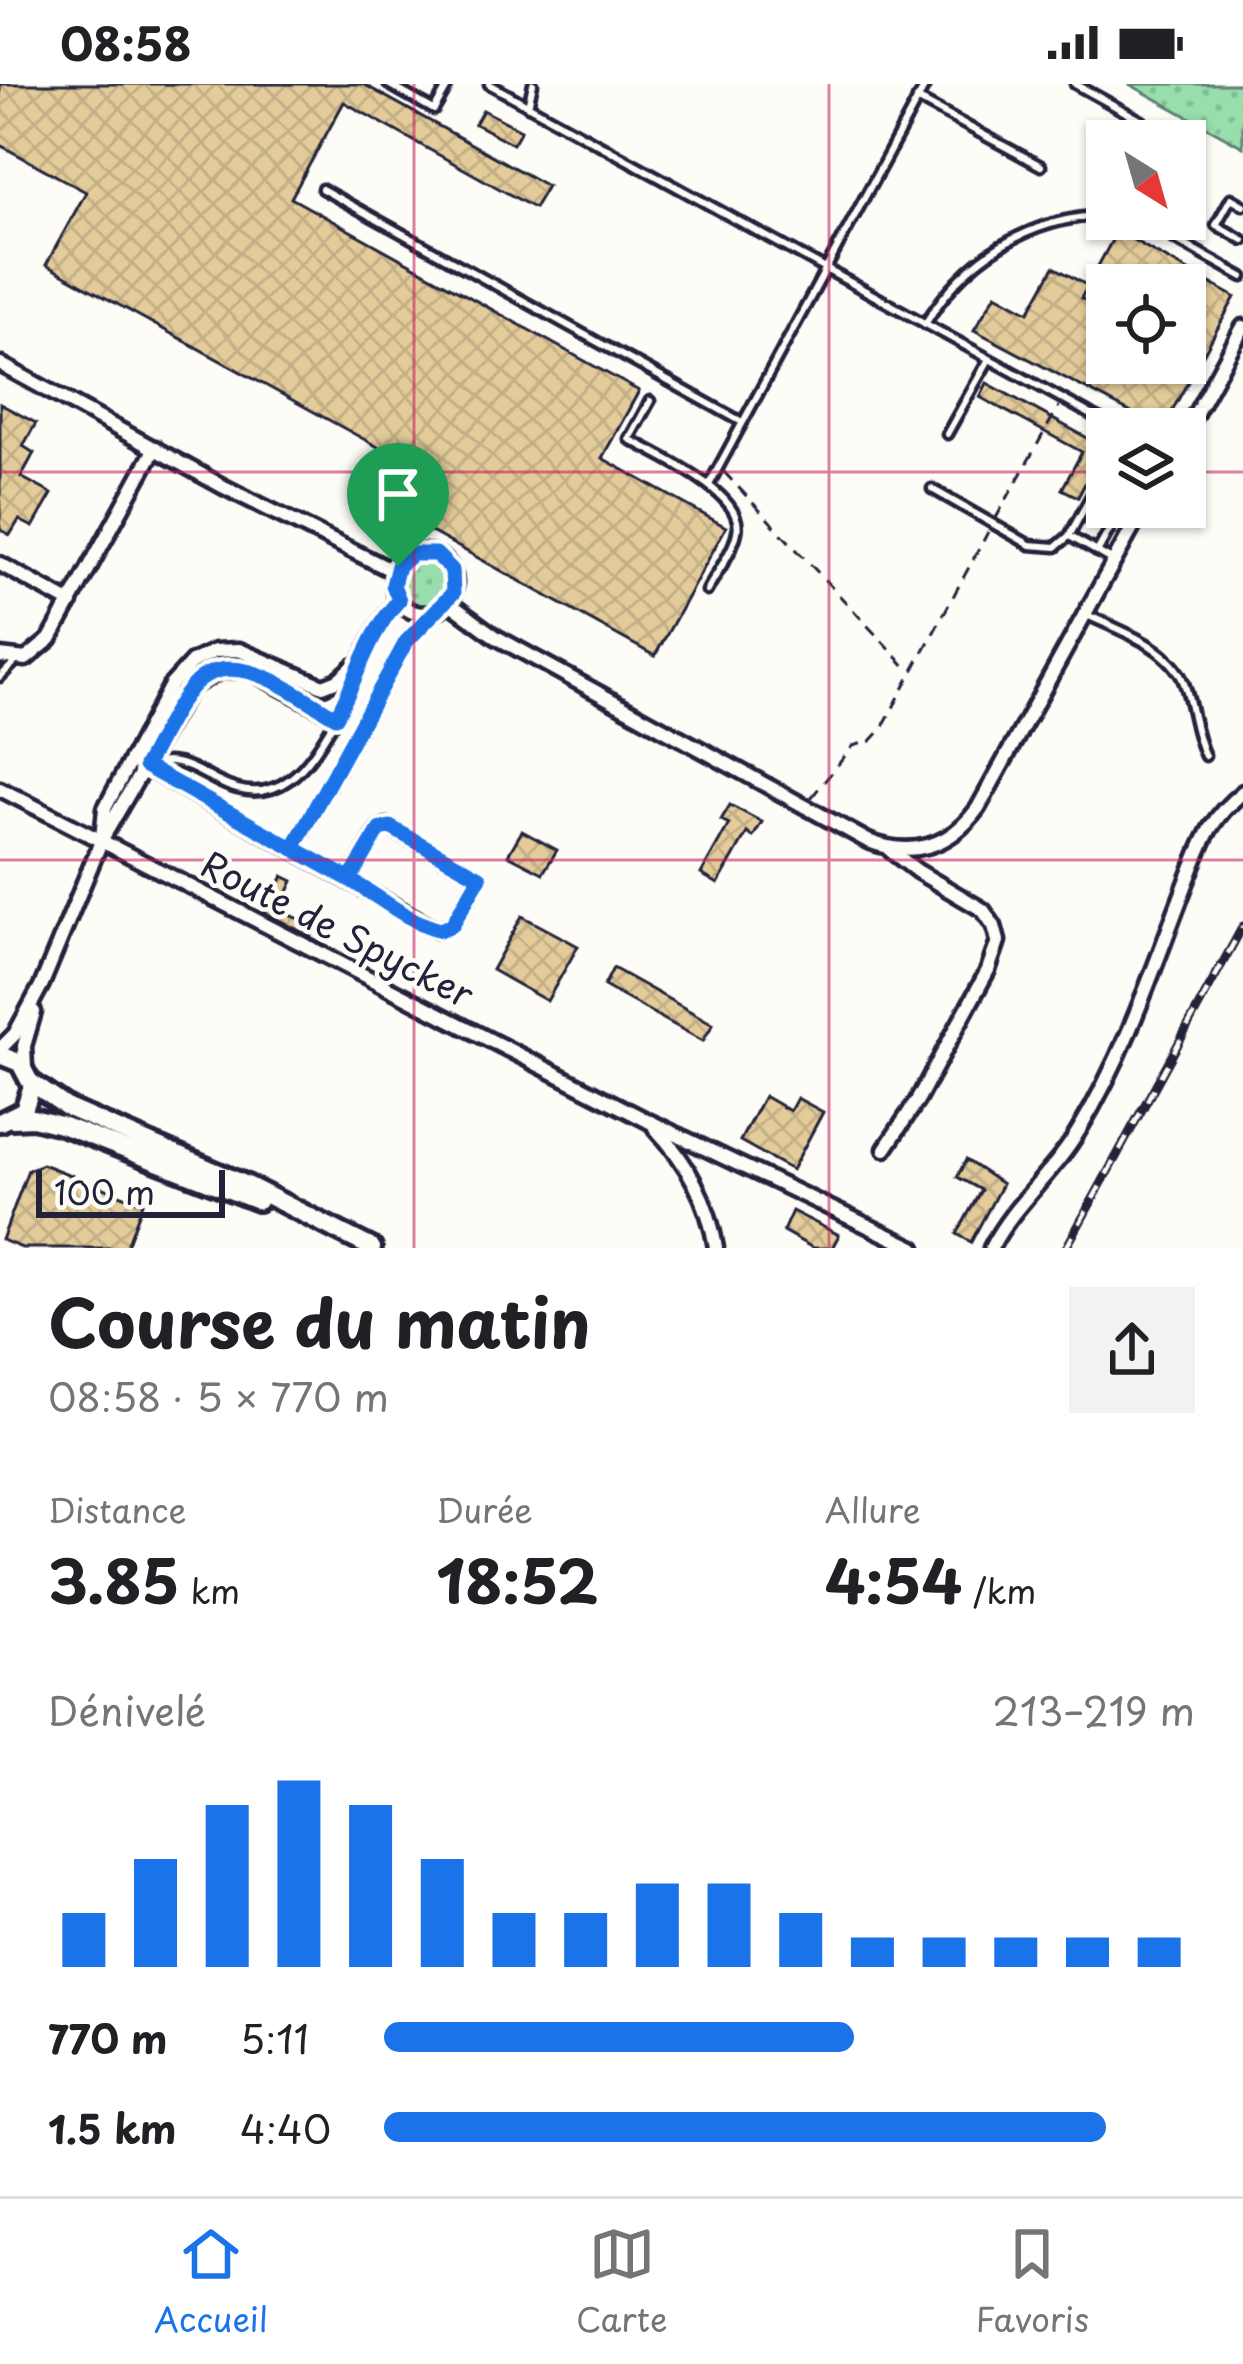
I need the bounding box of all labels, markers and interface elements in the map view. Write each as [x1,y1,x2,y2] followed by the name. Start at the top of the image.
[60,8,192,76] text: 08:58
[1086,120,1206,240] north arrow
[1086,120,1206,528] map controls
[1086,264,1206,384] button: locate
[1086,408,1206,528] button: layers
[347,443,449,566] pin
[365,461,431,527] icon: arrive
[192,836,484,1020] street label: Route de Spycker
[36,1164,225,1217] scale bar
[54,1166,155,1216] text: 100 m
[48,1271,591,1370] text: Course du matin
[1069,1287,1195,1413] button: share
[48,1366,389,1425] text: 08:58 · 5 × 770 m
[48,1484,186,1534] text: Distance
[436,1484,533,1534] text: Durée
[825,1484,921,1534] text: Allure
[48,1534,180,1624] text: 3.85
[436,1534,599,1624] text: 18:52
[825,1534,962,1624] text: 4:54
[180,1565,240,1615] text: km
[962,1565,1036,1615] text: /km
[48,1680,206,1739] text: Dénivelé
[992,1680,1195,1739] text: 213–219 m
[48,2008,167,2067] text: 770 m
[240,2008,309,2067] text: 5:11
[48,2098,176,2157] text: 1.5 km
[240,2098,331,2157] text: 4:40
[154,2221,268,2343] tab: Accueil
[576,2221,667,2343] tab: Carte
[976,2221,1089,2343] tab: Favoris

